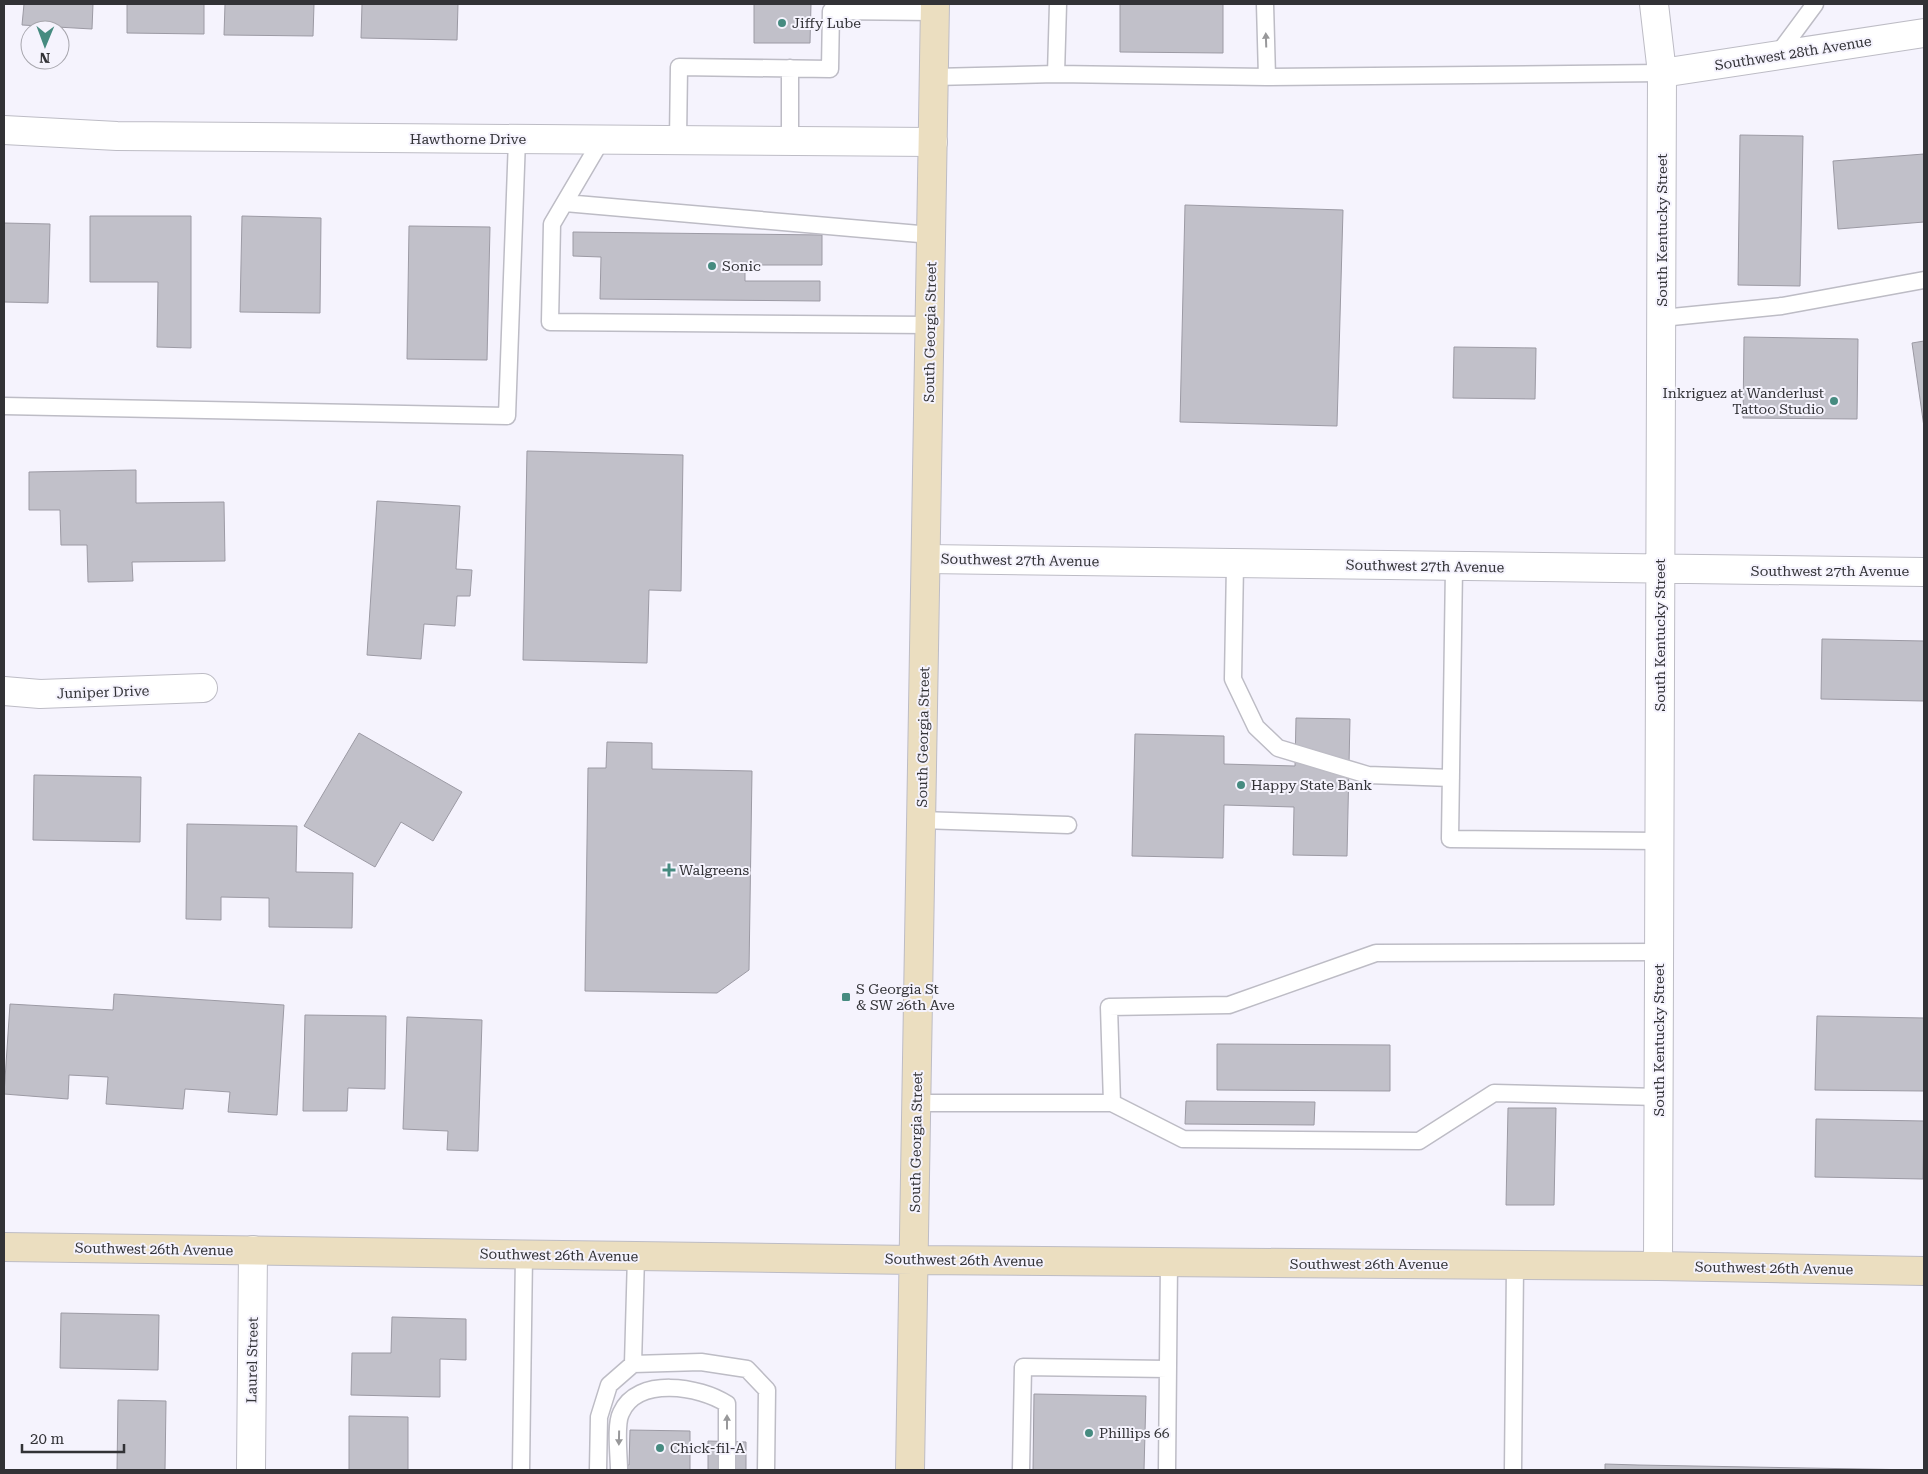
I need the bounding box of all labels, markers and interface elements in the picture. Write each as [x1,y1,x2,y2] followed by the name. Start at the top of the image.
[792,15,861,31] place label: Jiffy Lube
[776,17,788,29] marker: Jiffy Lube
[20,20,70,70] north arrow
[1261,32,1269,48] one-way arrow
[1713,33,1873,73] street label: Southwest 28th Avenue
[39,50,50,66] text: N
[410,131,526,147] street label: Hawthorne Drive
[1654,153,1670,307] street label: South Kentucky Street
[722,258,761,274] place label: Sonic
[706,260,718,272] marker: Sonic
[921,261,939,403] street label: South Georgia Street
[1663,385,1824,417] place label: Inkriguez at Wanderlust Tattoo Studio
[1828,395,1840,407] marker: Inkriguez at Wanderlust Tattoo Studio
[941,551,1100,569] street label: Southwest 27th Avenue
[1346,557,1505,575] street label: Southwest 27th Avenue
[1652,558,1668,712] street label: South Kentucky Street
[1751,563,1910,579] street label: Southwest 27th Avenue
[914,666,932,808] street label: South Georgia Street
[56,682,150,702] street label: Juniper Drive
[1251,777,1372,793] place label: Happy State Bank
[1235,779,1247,791] marker: Happy State Bank
[679,862,750,878] place label: Walgreens
[663,864,675,876] marker: Walgreens
[1651,963,1667,1117] street label: South Kentucky Street
[856,981,955,1013] place label: S Georgia St & SW 26th Ave
[840,991,852,1003] marker: S Georgia St & SW 26th Ave
[907,1071,925,1213] street label: South Georgia Street
[75,1240,234,1258] street label: Southwest 26th Avenue
[480,1246,639,1264] street label: Southwest 26th Avenue
[885,1251,1044,1269] street label: Southwest 26th Avenue
[1290,1256,1449,1272] street label: Southwest 26th Avenue
[1695,1259,1854,1277] street label: Southwest 26th Avenue
[243,1317,261,1403] street label: Laurel Street
[723,1413,731,1429] one-way arrow
[22,1422,125,1454] scale bar
[1099,1425,1170,1441] place label: Phillips 66
[1083,1427,1095,1439] marker: Phillips 66
[30,1430,65,1448] text: 20 m
[615,1430,623,1446] one-way arrow
[670,1440,745,1456] place label: Chick-fil-A
[654,1442,666,1454] marker: Chick-fil-A

